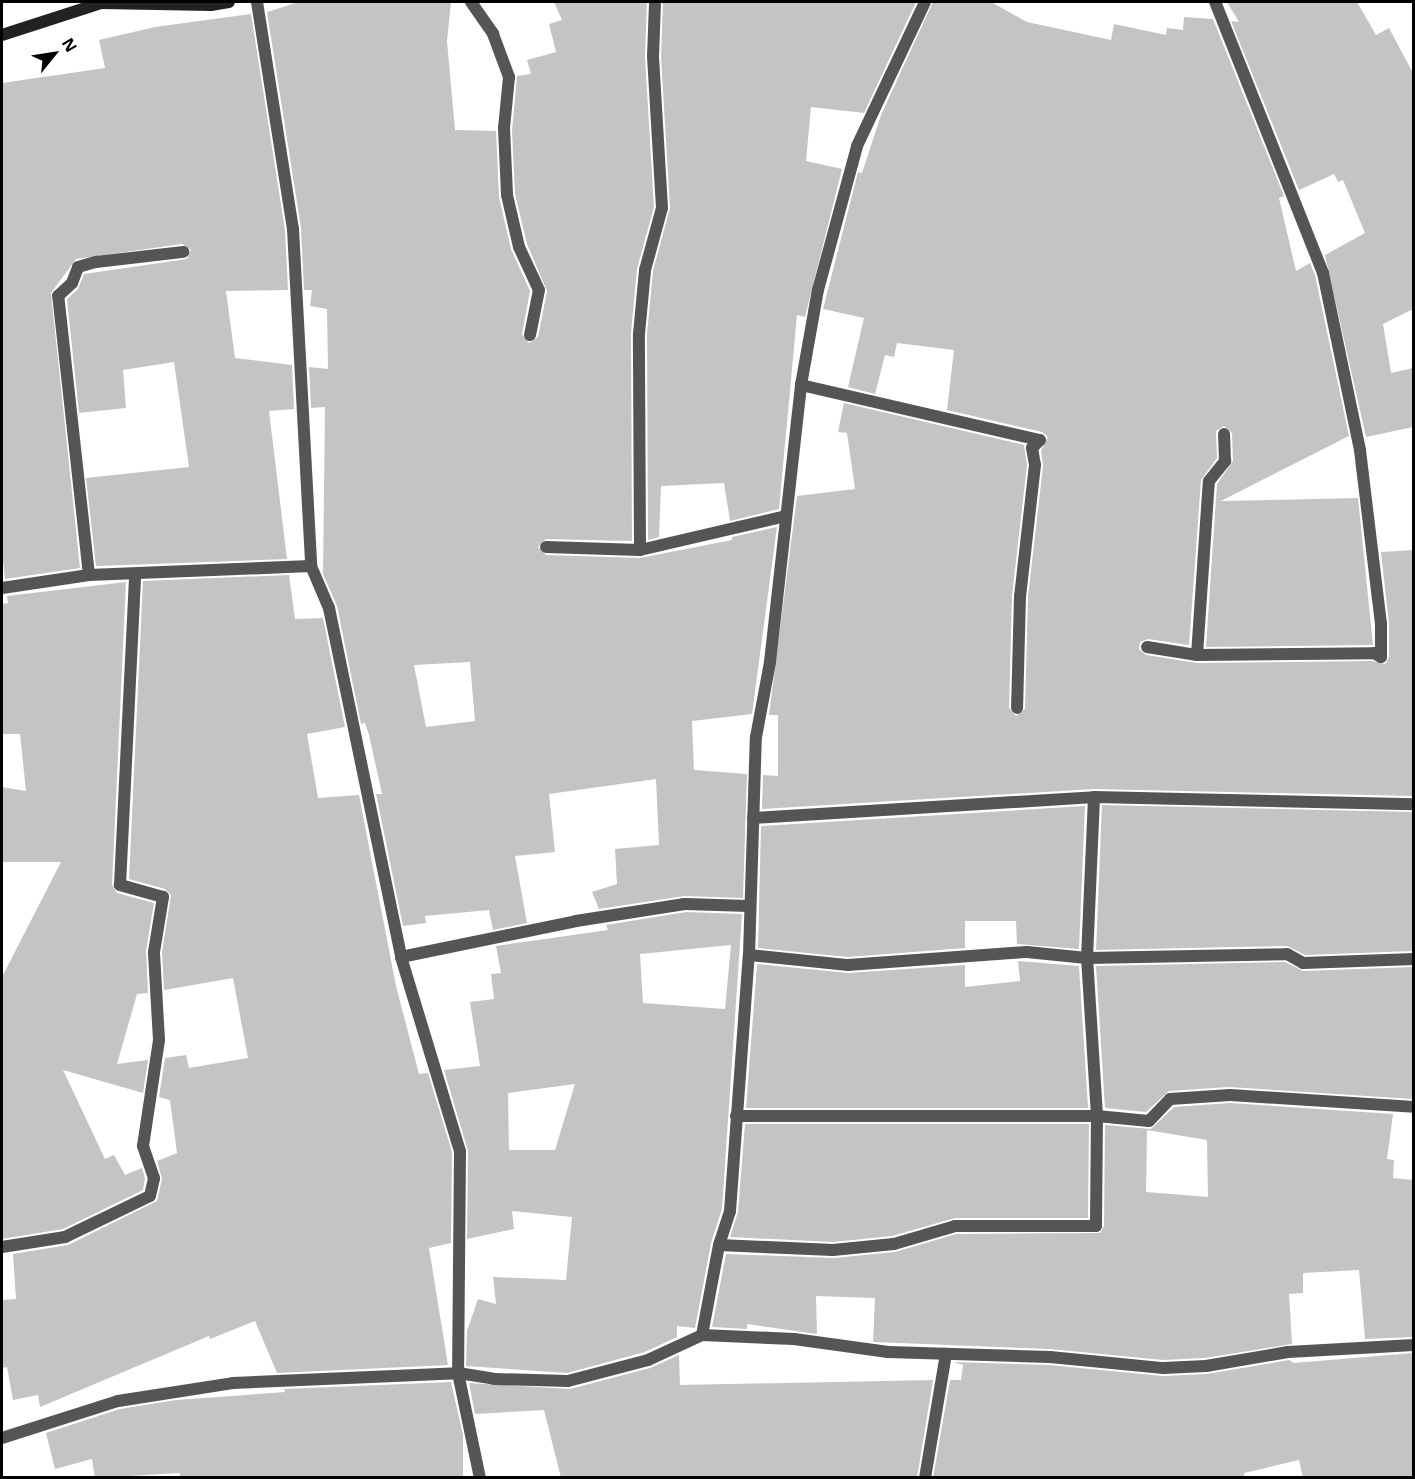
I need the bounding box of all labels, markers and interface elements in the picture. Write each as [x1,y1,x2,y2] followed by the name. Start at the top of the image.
[24,24,84,84] north arrow
[57,34,82,56] text: N

